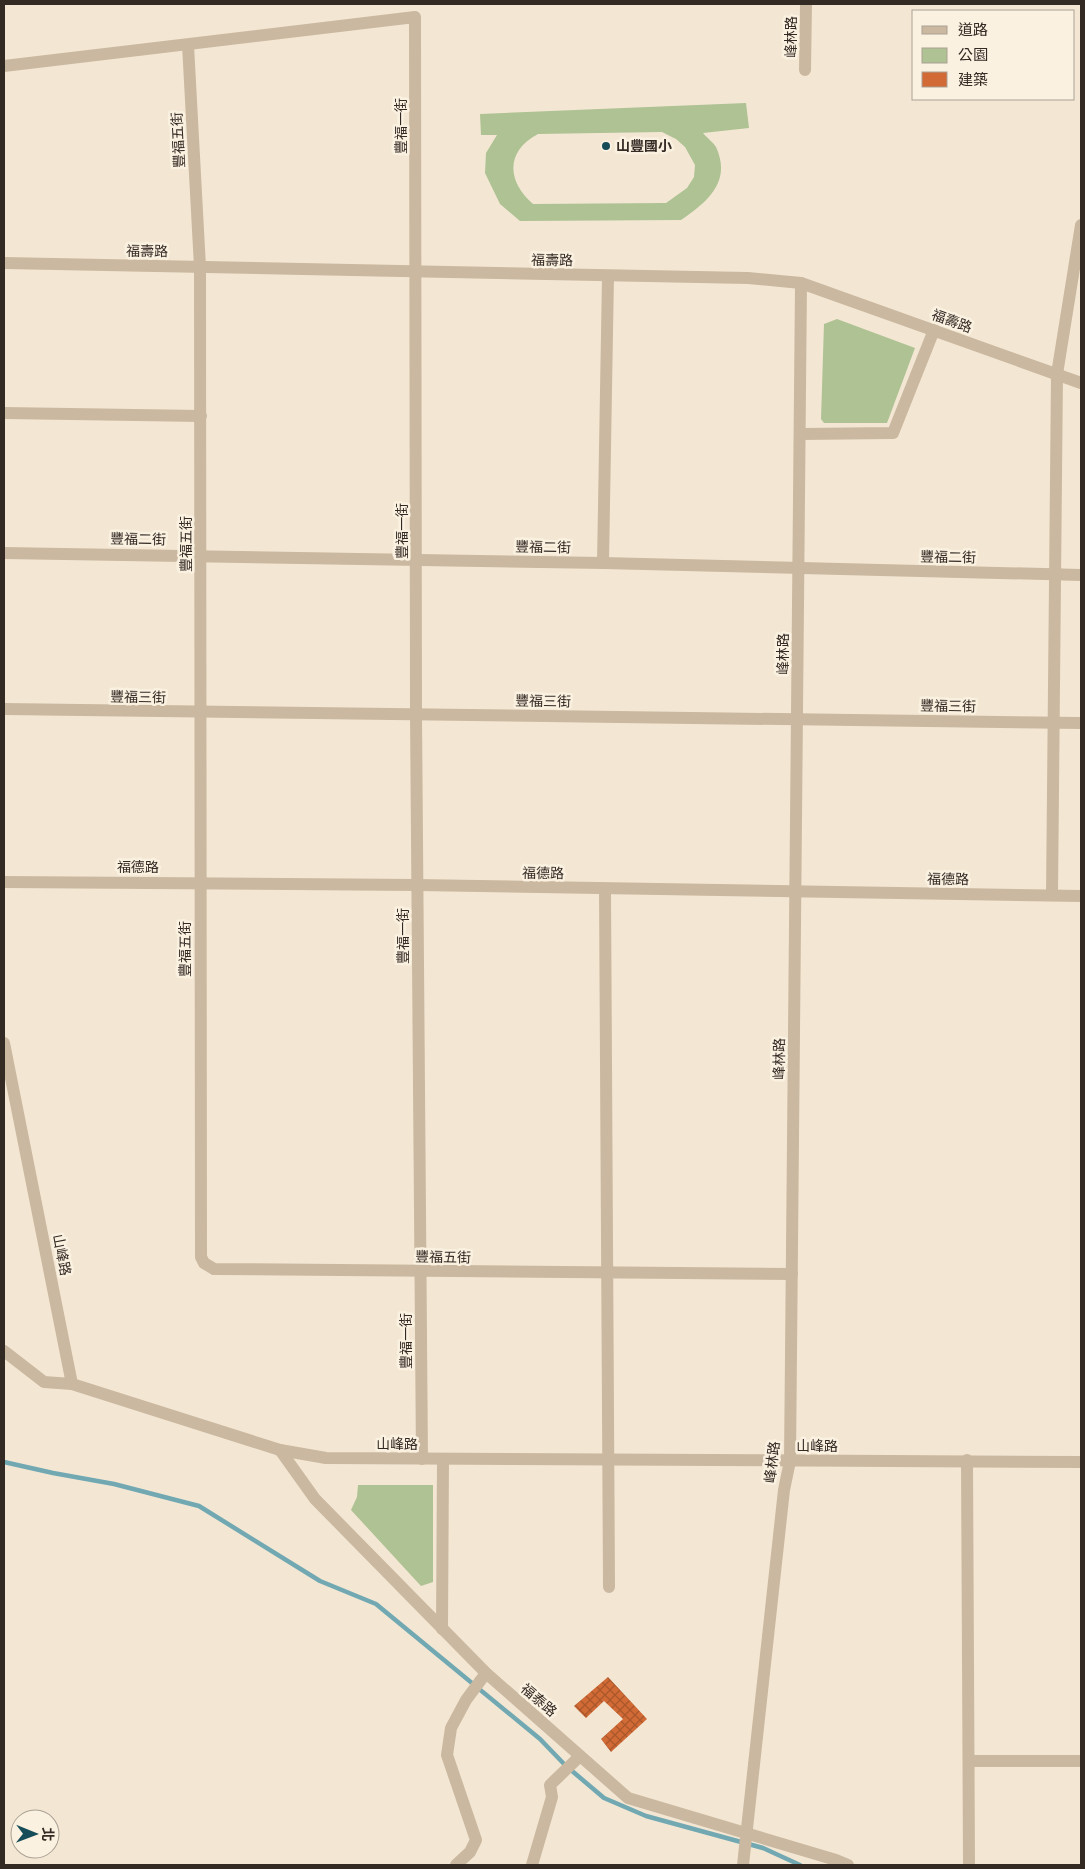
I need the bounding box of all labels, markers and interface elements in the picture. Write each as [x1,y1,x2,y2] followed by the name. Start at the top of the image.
[912,10,1075,100] legend
[783,16,800,58] street label: 峰林路
[958,21,988,39] text: 道路
[958,46,988,64] text: 公園
[958,71,988,89] text: 建築
[393,98,410,154] street label: 豐福一街
[169,112,188,168] street label: 豐福五街
[616,138,672,155] place label: 山豐國小
[600,140,612,152] marker: 山豐國小
[126,243,168,260] street label: 福壽路
[531,252,573,269] street label: 福壽路
[929,306,974,337] street label: 福壽路
[394,503,411,559] street label: 豐福一街
[178,516,195,572] street label: 豐福五街
[110,531,166,548] street label: 豐福二街
[515,539,571,556] street label: 豐福二街
[920,549,976,566] street label: 豐福二街
[775,633,792,675] street label: 峰林路
[110,689,166,706] street label: 豐福三街
[515,693,571,710] street label: 豐福三街
[920,698,976,715] street label: 豐福三街
[117,859,159,876] street label: 福德路
[522,865,564,882] street label: 福德路
[927,871,969,888] street label: 福德路
[395,908,412,964] street label: 豐福一街
[177,921,194,977] street label: 豐福五街
[771,1038,788,1080] street label: 峰林路
[49,1233,74,1277] street label: 山峰路
[415,1249,471,1266] street label: 豐福五街
[398,1313,415,1369] street label: 豐福一街
[376,1436,418,1453] street label: 山峰路
[796,1438,838,1455] street label: 山峰路
[762,1440,783,1484] street label: 峰林路
[517,1680,560,1721] street label: 福泰路
[10,1809,60,1859] north arrow
[39,1827,56,1841] text: 北

